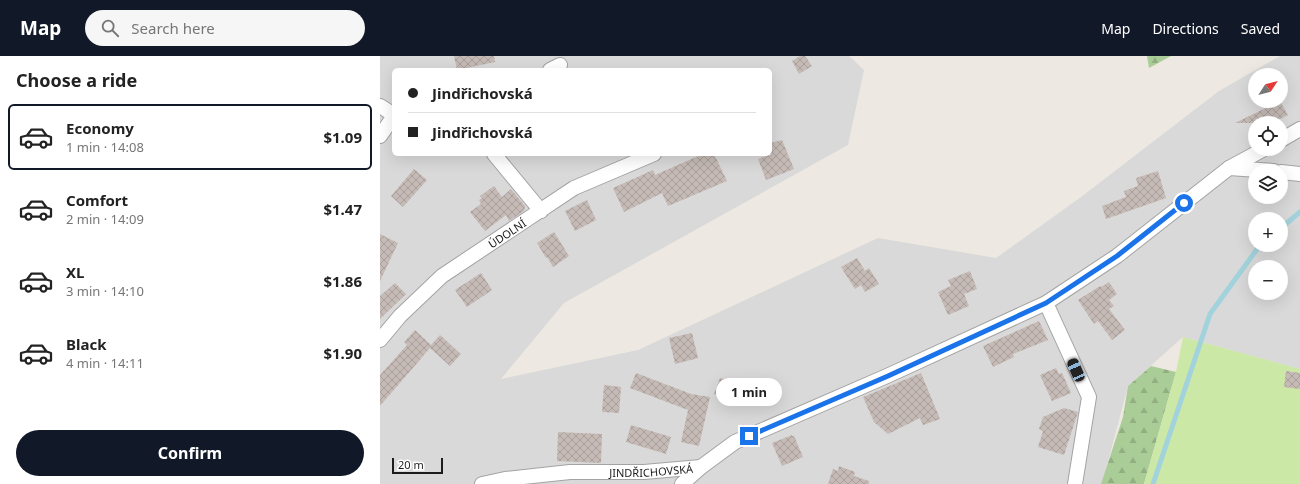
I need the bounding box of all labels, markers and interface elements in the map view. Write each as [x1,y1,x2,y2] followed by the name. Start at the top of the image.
[85,10,365,46] search box
[20,15,61,41] text: Map
[99,17,121,39] icon: search
[131,18,215,38] text: Search here
[1101,19,1130,38] text: Map
[1152,19,1219,38] text: Directions
[1241,19,1280,38] text: Saved
[16,68,137,92] text: Choose a ride
[1248,68,1288,108] north arrow
[1248,68,1288,300] map controls
[432,83,533,103] text: Jindřichovská
[1248,116,1288,156] button: locate
[66,118,134,138] text: Economy
[18,119,54,155] icon: car
[432,122,533,142] text: Jindřichovská
[323,127,362,147] text: $1.09
[66,138,144,156] text: 1 min · 14:08
[1248,164,1288,204] button: layers
[66,190,128,210] text: Comfort
[18,191,54,227] icon: car
[1175,194,1193,212] route start
[323,199,362,219] text: $1.47
[66,210,144,228] text: 2 min · 14:09
[1248,212,1288,252] button: +
[485,215,529,251] street label: ÚDOLNÍ
[1248,260,1288,300] button: −
[66,262,84,282] text: XL
[18,263,54,299] icon: car
[323,271,362,291] text: $1.86
[66,282,144,300] text: 3 min · 14:10
[66,334,106,354] text: Black
[18,335,54,371] icon: car
[323,343,362,363] text: $1.90
[66,354,144,372] text: 4 min · 14:11
[1066,357,1086,383] car
[716,378,782,406] callout: 1 min
[731,383,767,401] text: 1 min
[740,427,758,445] route end
[16,430,364,476] button: Confirm
[392,456,443,475] scale bar
[398,457,424,472] text: 20 m
[608,460,694,480] street label: JINDŘICHOVSKÁ

